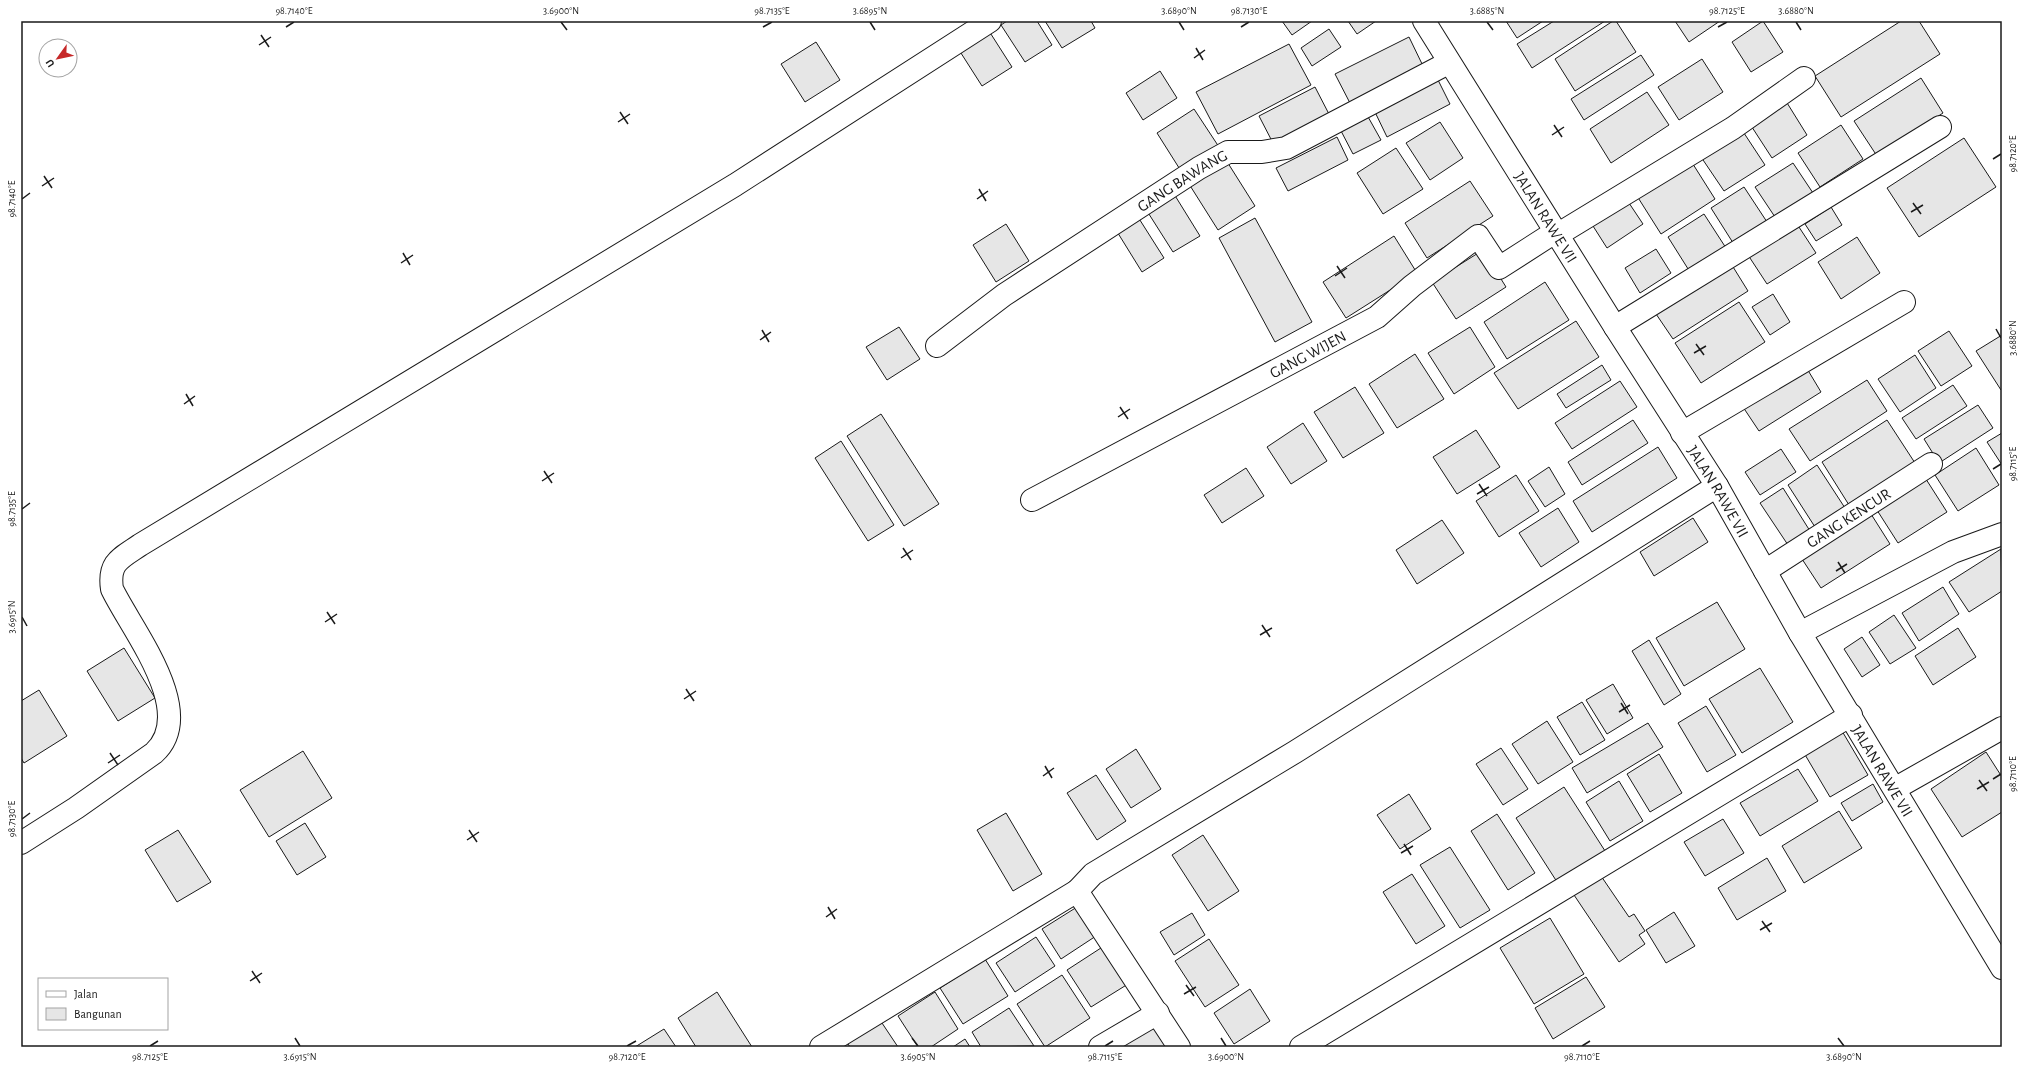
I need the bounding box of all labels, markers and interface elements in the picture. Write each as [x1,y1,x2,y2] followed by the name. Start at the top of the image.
[275,6,313,16] text: 98.7140°E
[543,6,579,16] text: 3.6900°N
[754,6,790,16] text: 98.7135°E
[853,6,887,16] text: 3.6895°N
[1161,6,1197,16] text: 3.6890°N
[1231,6,1267,16] text: 98.7130°E
[1470,6,1504,16] text: 3.6885°N
[1709,6,1745,16] text: 98.7125°E
[1778,6,1814,16] text: 3.6880°N
[38,38,78,78] north arrow
[44,57,57,69] text: U
[2008,135,2018,172] text: 98.7120°E
[1135,147,1230,215] street label: GANG BAWANG
[1511,169,1580,266] street label: JALAN RAWE VII
[7,180,17,218] text: 98.7140°E
[2008,320,2018,356] text: 3.6880°N
[1267,328,1349,381] street label: GANG WIJEN
[1684,443,1751,540] street label: JALAN RAWE VII
[2008,446,2018,481] text: 98.7115°E
[1804,485,1894,551] street label: GANG KENCUR
[7,491,17,527] text: 98.7135°E
[7,600,17,634] text: 3.6915°N
[1848,722,1916,820] street label: JALAN RAWE VII
[2008,756,2018,792] text: 98.7110°E
[7,801,17,837] text: 98.7130°E
[38,978,168,1030] legend
[74,988,98,1000] text: Jalan
[74,1008,122,1020] text: Bangunan
[132,1052,168,1062] text: 98.7125°E
[283,1052,317,1062] text: 3.6915°N
[609,1052,646,1062] text: 98.7120°E
[900,1052,936,1062] text: 3.6905°N
[1088,1052,1123,1062] text: 98.7115°E
[1208,1052,1244,1062] text: 3.6900°N
[1564,1052,1600,1062] text: 98.7110°E
[1826,1052,1862,1062] text: 3.6890°N

